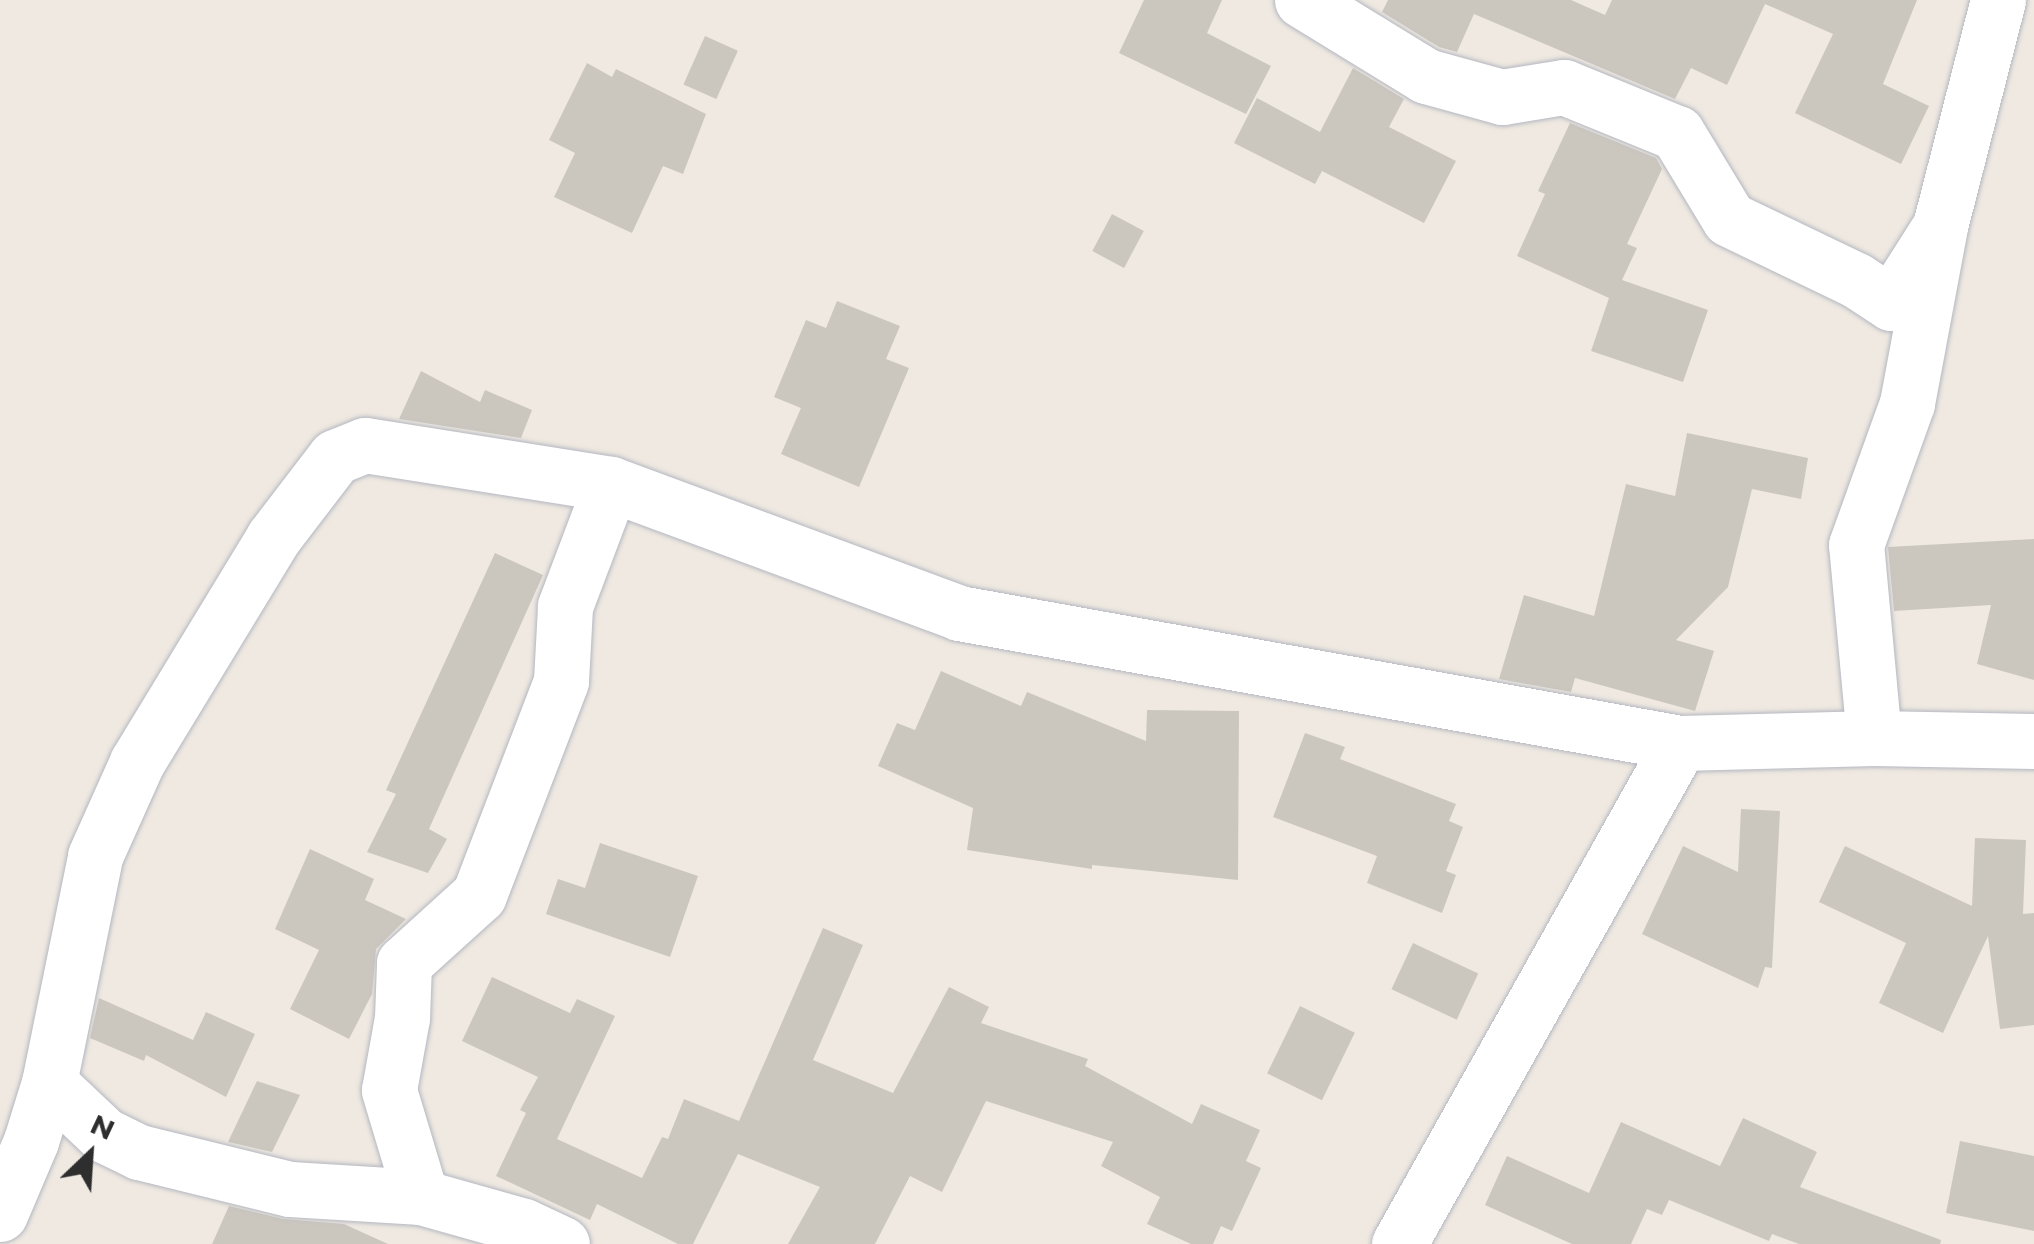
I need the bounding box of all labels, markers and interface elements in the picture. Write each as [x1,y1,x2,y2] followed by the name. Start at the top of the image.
[40,1104,140,1204] north arrow
[85,1107,120,1147] text: N

